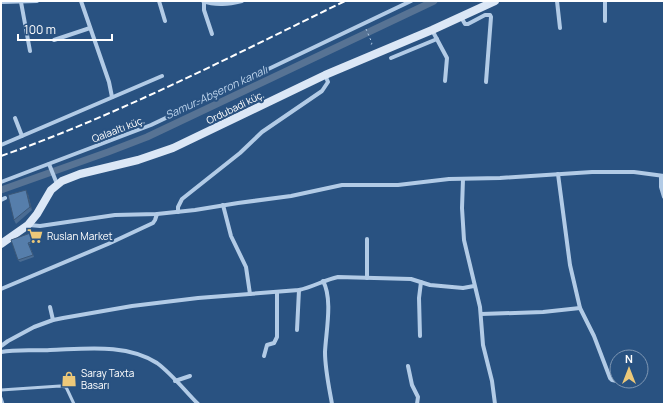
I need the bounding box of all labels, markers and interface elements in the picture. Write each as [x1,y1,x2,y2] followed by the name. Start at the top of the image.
[18,16,112,42] scale bar
[24,21,56,38] text: 100 m
[162,61,271,122] water label: Samur-Abşeron kanalı
[204,87,266,127] street label: Ordubadi küç.
[89,112,147,146] street label: Qalaaltı küç.
[26,227,44,245] supermarket icon: Ruslan Market
[47,229,113,243] place label: Ruslan Market
[609,349,649,389] north arrow
[625,351,633,366] text: N
[81,366,134,392] place label: Saray Taxta Basarı
[60,370,78,388] shop icon: Saray Taxta Basarı

